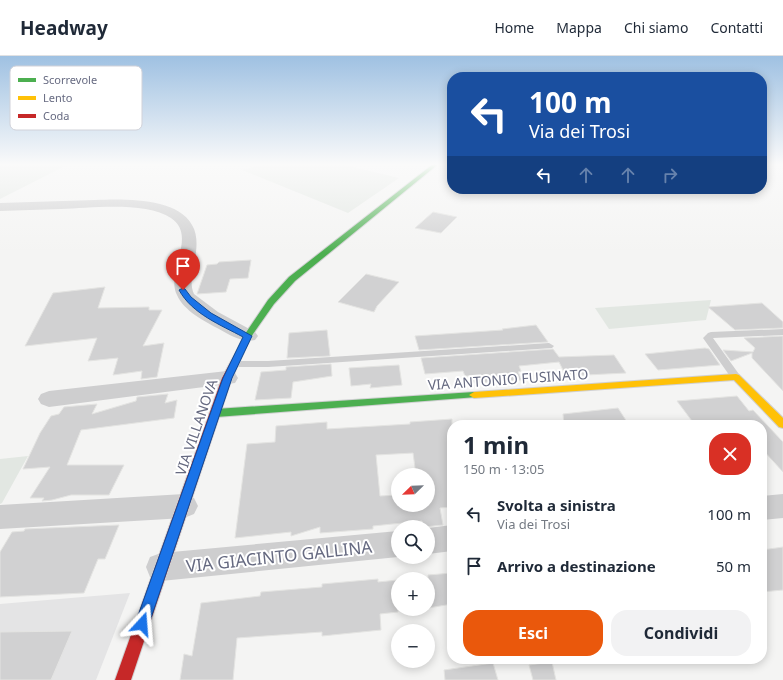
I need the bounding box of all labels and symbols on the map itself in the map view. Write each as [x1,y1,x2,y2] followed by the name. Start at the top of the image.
[10,66,142,130] legend
[43,72,97,87] text: Scorrevole
[43,90,73,105] text: Lento
[43,108,70,123] text: Coda
[166,249,200,290] pin
[427,364,589,394] street label: VIA ANTONIO FUSINATO
[171,376,221,478] street label: VIA VILLANOVA
[391,468,435,512] north arrow
[185,535,373,577] street label: VIA GIACINTO GALLINA
[121,603,163,645] position arrow

